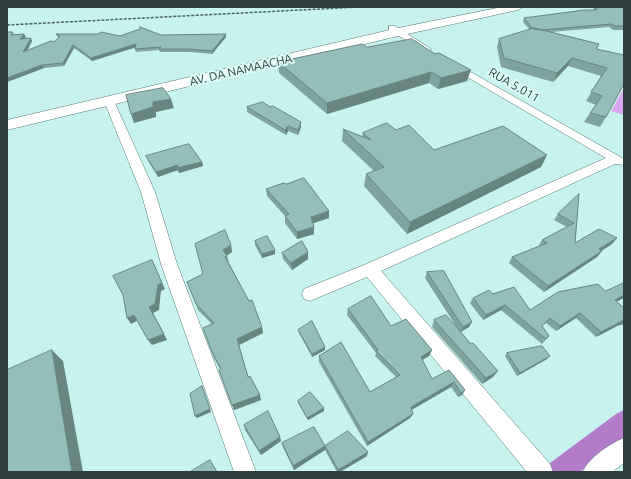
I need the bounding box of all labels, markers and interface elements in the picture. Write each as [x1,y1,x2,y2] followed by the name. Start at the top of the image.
[188,51,294,89] street label: AV. DA NAMAACHA
[486,65,542,105] street label: RUA 5.011

